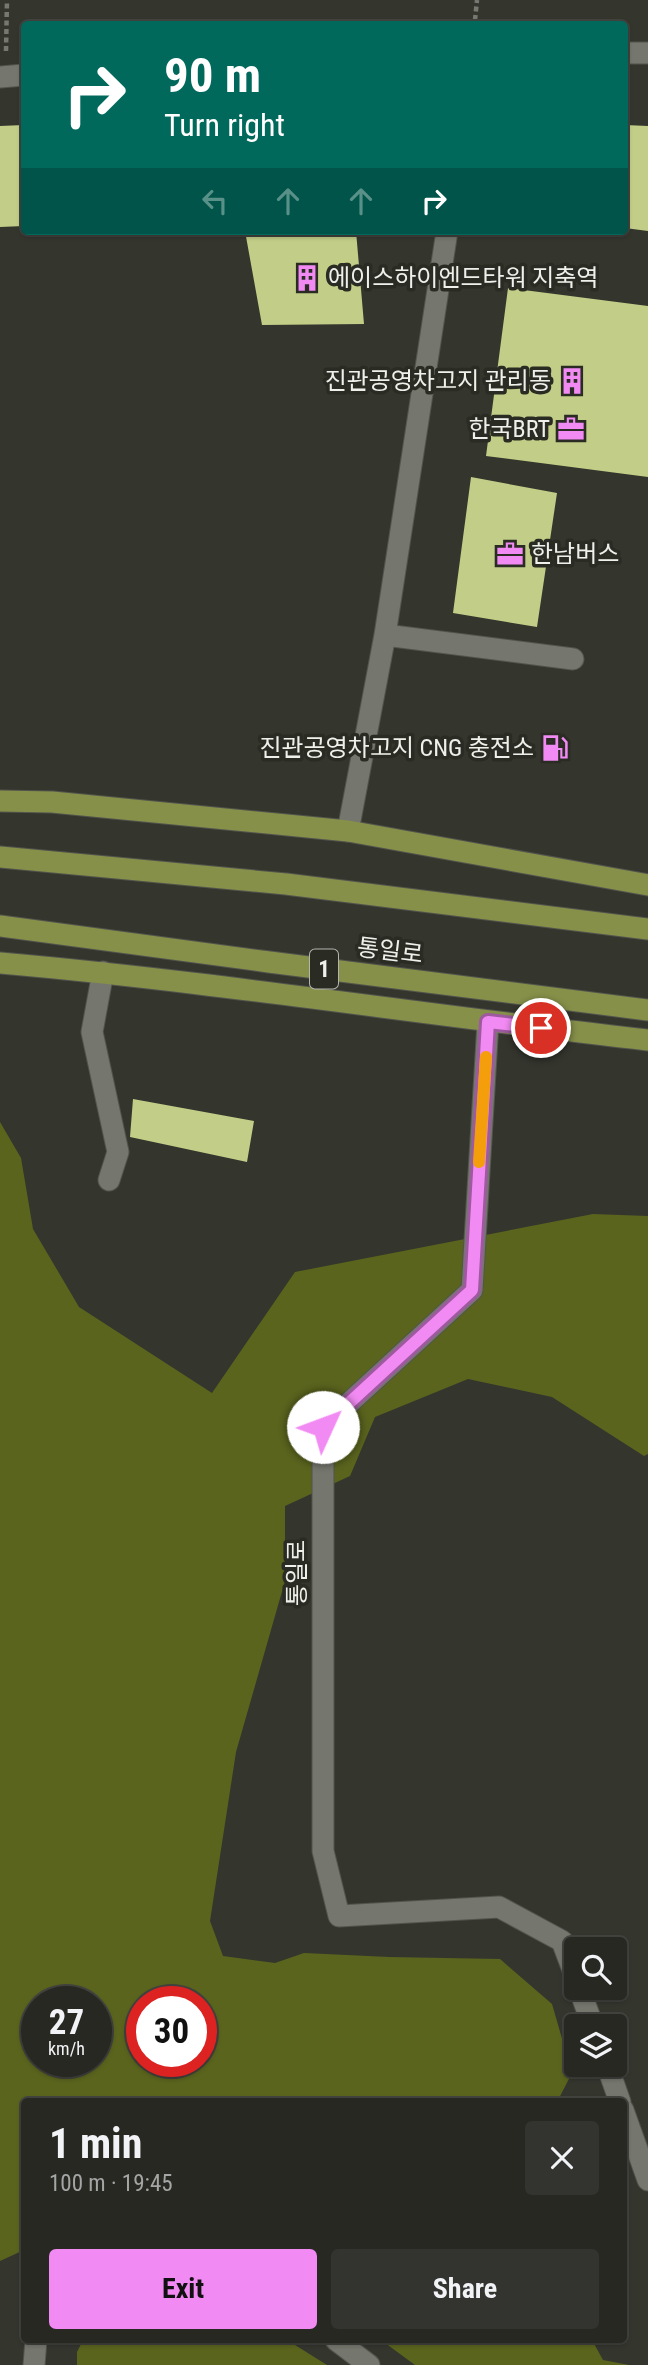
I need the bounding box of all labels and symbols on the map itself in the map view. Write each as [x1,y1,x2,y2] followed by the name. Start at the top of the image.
[292,263,322,293] building icon: 에이스하이엔드타워 지축역
[328,264,598,292] place label: 에이스하이엔드타워 지축역
[557,366,587,396] building icon: 진관공영차고지 관리동
[325,367,551,395] place label: 진관공영차고지 관리동
[556,414,586,444] office icon: 한국BRT
[468,415,550,443] place label: 한국BRT
[495,539,525,569] office icon: 한남버스
[531,540,619,568] place label: 한남버스
[540,733,570,763] fuel station icon: 진관공영차고지 CNG 충전소
[260,734,534,762] place label: 진관공영차고지 CNG 충전소
[355,933,425,969] street label: 통일로
[310,950,338,988] road number: 1
[511,998,571,1058] pin
[286,1390,360,1464] position arrow
[283,1540,311,1606] street label: 통일로
[126,1986,217,2077] speed limit sign: 30

